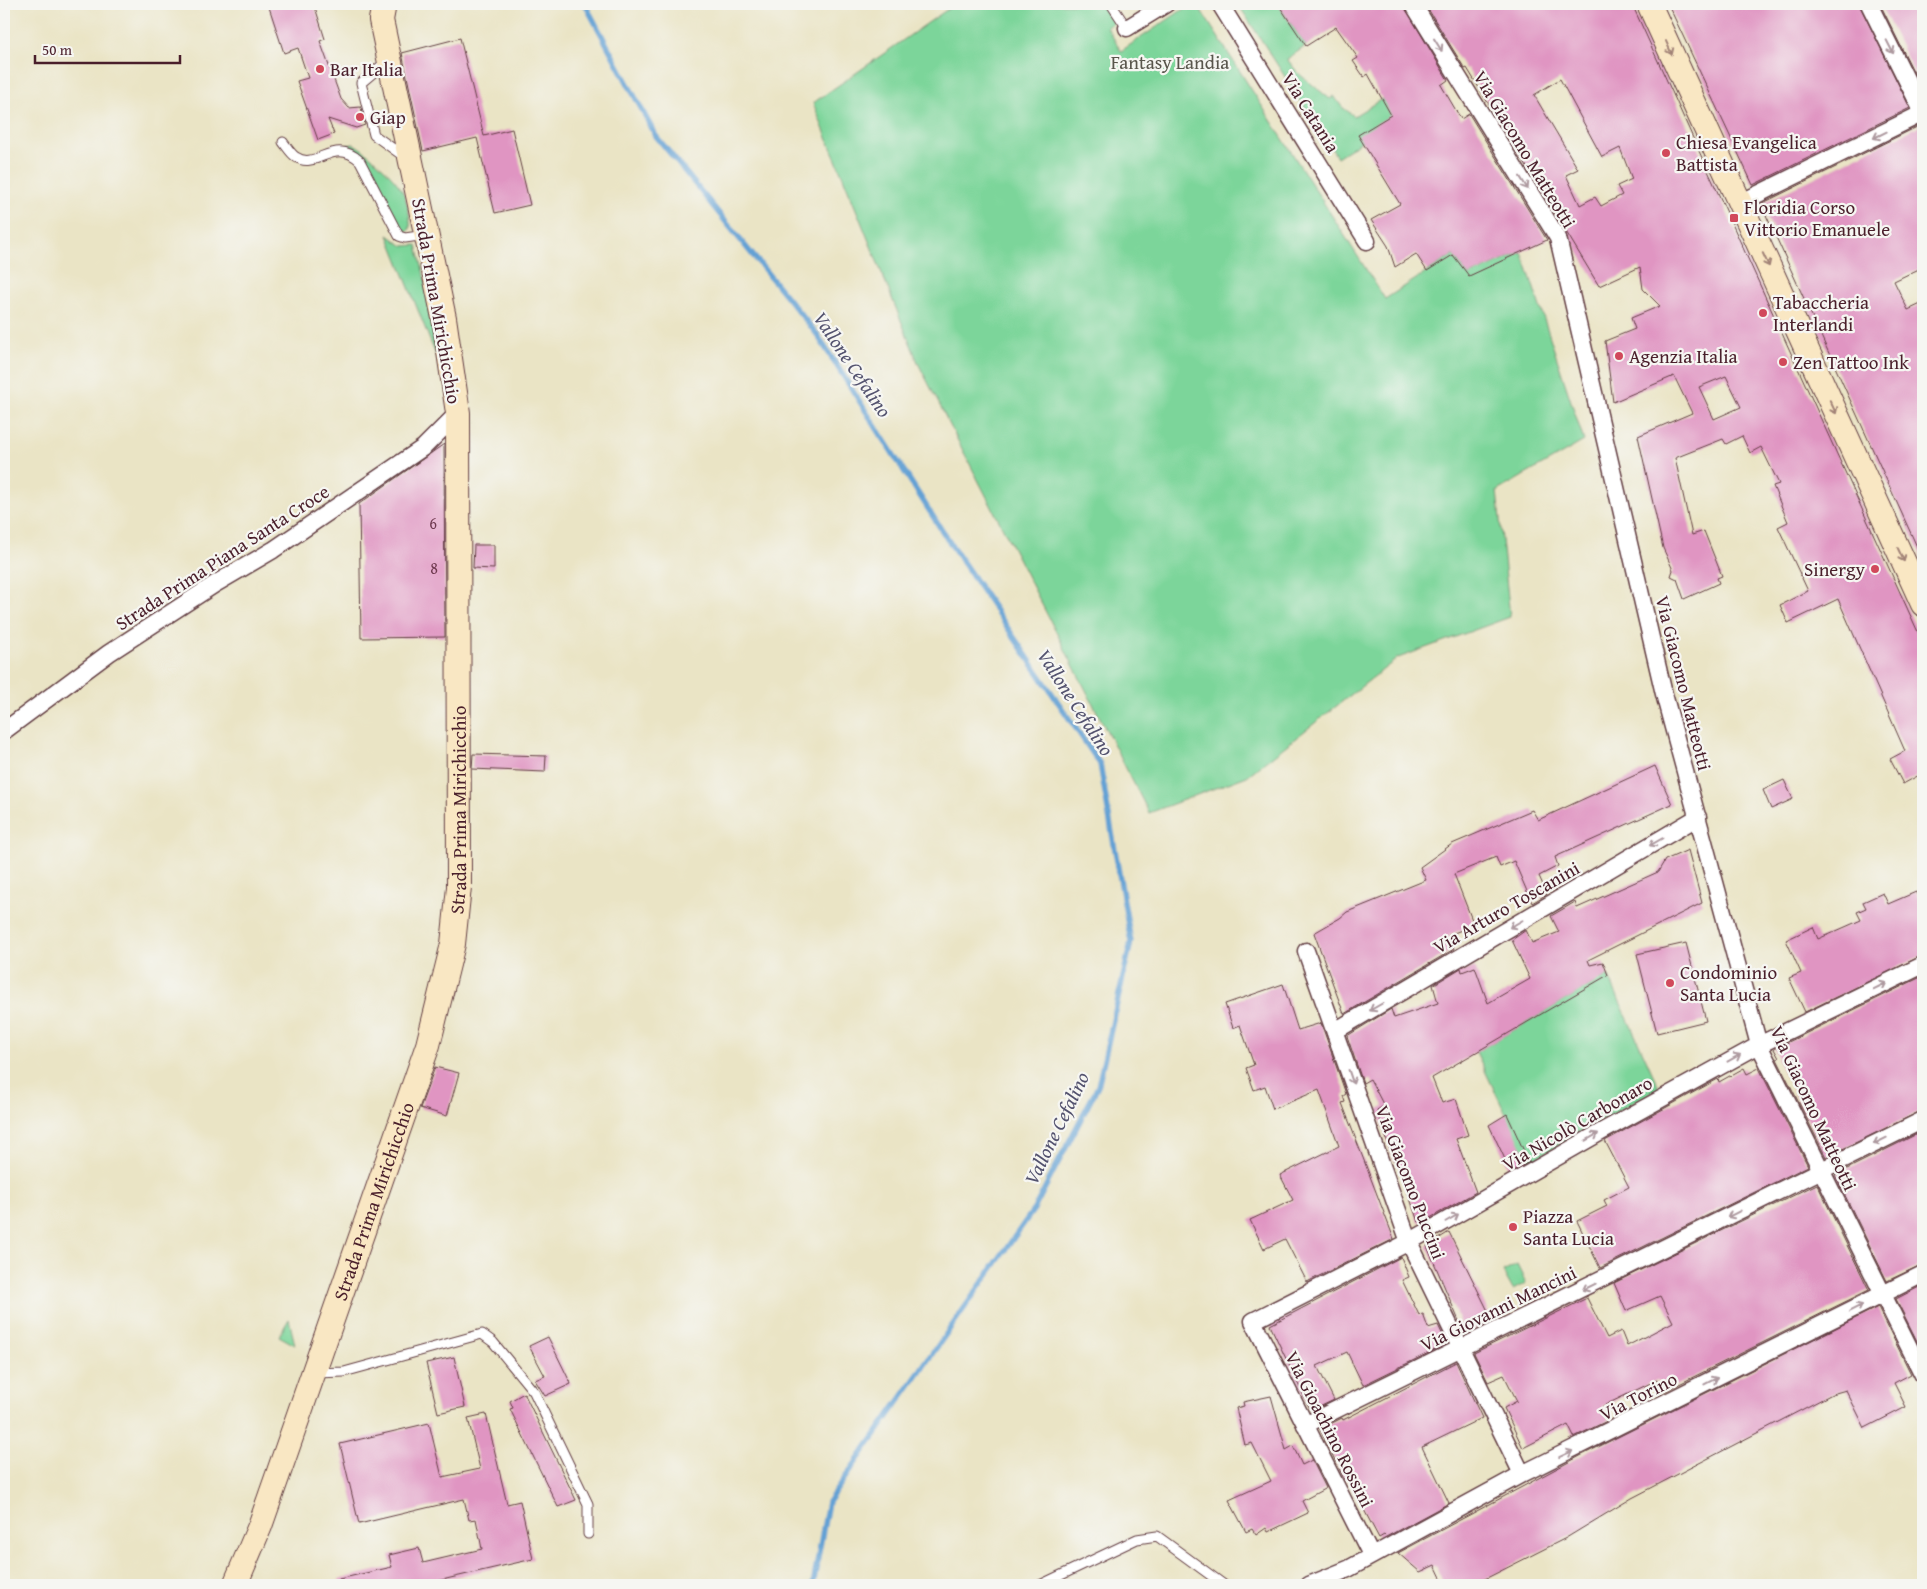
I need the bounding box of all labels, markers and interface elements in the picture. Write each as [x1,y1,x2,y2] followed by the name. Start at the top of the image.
[35,32,180,64] scale bar
[1434,38,1444,52] one-way arrow
[42,39,73,60] text: 50 m
[1665,40,1675,55] one-way arrow
[1886,40,1896,55] one-way arrow
[1111,48,1229,76] park label: Fantasy Landia
[330,55,403,83] place label: Bar Italia
[314,63,326,75] marker: Bar Italia
[1467,65,1583,233] street label: Via Giacomo Matteotti
[1275,66,1347,158] street label: Via Catania
[370,103,406,131] place label: Giap
[354,111,366,123] marker: Giap
[1676,128,1817,178] place label: Chiesa Evangelica Battista
[1872,130,1887,140] one-way arrow
[1660,147,1672,159] marker: Chiesa Evangelica Battista
[1519,176,1529,190] one-way arrow
[1744,193,1890,243] place label: Floridia Corso Vittorio Emanuele
[405,196,469,406] street label: Strada Prima Mirichicchio
[1728,212,1740,224] marker: Floridia Corso Vittorio Emanuele
[1762,252,1771,267] one-way arrow
[1773,288,1869,338] place label: Tabaccheria Interlandi
[807,305,900,423] water label: Vallone Cefalino
[1757,307,1769,319] marker: Tabaccheria Interlandi
[1629,342,1738,370] place label: Agenzia Italia
[1793,348,1909,376] place label: Zen Tattoo Ink
[1613,350,1625,362] marker: Agenzia Italia
[1777,356,1789,368] marker: Zen Tattoo Ink
[1829,400,1839,415] one-way arrow
[110,477,335,637] street label: Strada Prima Piana Santa Croce
[429,511,437,535] house number: 6
[1897,547,1906,562] one-way arrow
[1804,555,1866,583] place label: Sinergy
[430,556,438,580] house number: 8
[1869,563,1881,575] marker: Sinergy
[1649,593,1719,773] street label: Via Giacomo Matteotti
[1030,643,1122,762] water label: Vallone Cefalino
[442,706,473,916] street label: Strada Prima Mirichicchio
[1649,837,1663,847] one-way arrow
[1427,854,1585,960] street label: Via Arturo Toscanini
[1509,920,1523,930] one-way arrow
[1680,958,1777,1008] place label: Condominio Santa Lucia
[1664,977,1676,989] marker: Condominio Santa Lucia
[1872,981,1887,990] one-way arrow
[1369,1002,1383,1012] one-way arrow
[1763,1021,1865,1195] street label: Via Giacomo Matteotti
[1727,1053,1742,1063] one-way arrow
[1016,1066,1096,1189] water label: Vallone Cefalino
[1497,1068,1657,1178] street label: Via Nicolò Carbonaro
[1347,1069,1356,1084] one-way arrow
[326,1098,421,1304] street label: Strada Prima Mirichicchio
[1369,1101,1453,1263] street label: Via Giacomo Puccini
[1585,1131,1599,1141] one-way arrow
[1872,1136,1887,1146] one-way arrow
[1523,1202,1614,1252] place label: Piazza Santa Lucia
[1727,1210,1742,1219] one-way arrow
[1444,1213,1458,1223] one-way arrow
[1507,1221,1519,1233] marker: Piazza Santa Lucia
[1415,1258,1581,1358] street label: Via Giovanni Mancini
[1582,1282,1597,1292] one-way arrow
[1849,1303,1864,1313] one-way arrow
[1279,1346,1381,1512] street label: Via Gioachino Rossini
[1594,1364,1682,1428] street label: Via Torino
[1704,1376,1719,1386] one-way arrow
[1558,1449,1573,1458] one-way arrow

